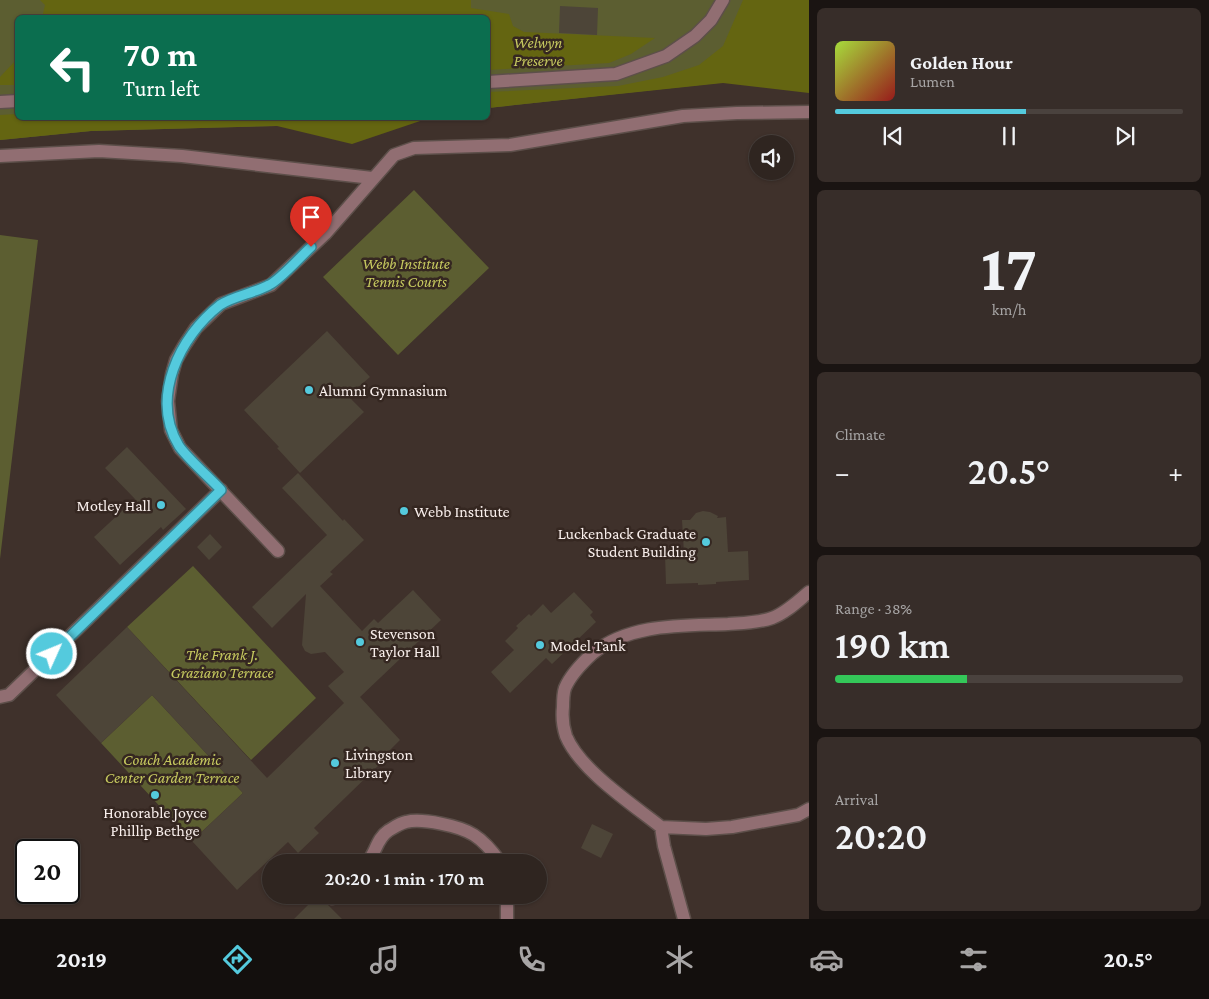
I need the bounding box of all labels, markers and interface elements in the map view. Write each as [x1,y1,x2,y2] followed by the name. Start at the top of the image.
[513,34,563,69] park label: Welwyn Preserve
[40,35,105,100] icon: left
[123,35,197,74] text: 70 m
[910,52,1013,73] text: Golden Hour
[910,73,955,90] text: Lumen
[123,76,200,101] text: Turn left
[879,122,907,150] icon: previous
[995,122,1023,150] icon: pause
[1111,122,1139,150] icon: next
[749,135,794,180] map controls
[749,135,794,180] button: sound
[290,196,332,247] pin
[297,203,325,231] icon: arrive
[981,232,1037,304] text: 17
[362,255,450,290] park label: Webb Institute Tennis Courts
[992,301,1026,318] text: km/h
[319,382,448,400] place label: Alumni Gymnasium
[303,384,315,396] marker: Alumni Gymnasium
[835,426,885,443] text: Climate
[968,450,1050,492] text: 20.5°
[835,457,850,488] text: −
[1168,457,1183,488] text: +
[77,497,151,515] place label: Motley Hall
[155,499,167,511] marker: Motley Hall
[414,503,510,520] place label: Webb Institute
[398,505,410,517] marker: Webb Institute
[558,525,696,561] place label: Luckenback Graduate Student Building
[700,536,712,548] marker: Luckenback Graduate Student Building
[835,600,912,617] text: Range · 38%
[835,624,950,666] text: 190 km
[370,625,440,661] place label: Stevenson Taylor Hall
[25,627,77,679] position arrow
[354,636,366,648] marker: Stevenson Taylor Hall
[550,637,626,654] place label: Model Tank
[534,639,546,651] marker: Model Tank
[171,646,273,681] park label: The Frank J. Graziano Terrace
[345,746,413,782] place label: Livingston Library
[105,751,239,786] park label: Couch Academic Center Garden Terrace
[329,757,341,769] marker: Livingston Library
[149,789,161,801] marker: Honorable Joyce Phillip Bethge
[835,791,879,808] text: Arrival
[103,804,207,840] place label: Honorable Joyce Phillip Bethge
[835,815,928,857] text: 20:20
[15,839,80,904] speed limit sign: 20
[325,868,484,889] text: 20:20 · 1 min · 170 m
[220,942,255,977] icon: directions
[367,942,402,977] icon: music
[514,942,549,977] icon: phone
[662,942,697,977] icon: climate
[809,942,844,977] icon: car
[956,942,991,977] icon: filters
[56,947,107,972] text: 20:19
[1104,947,1153,972] text: 20.5°

